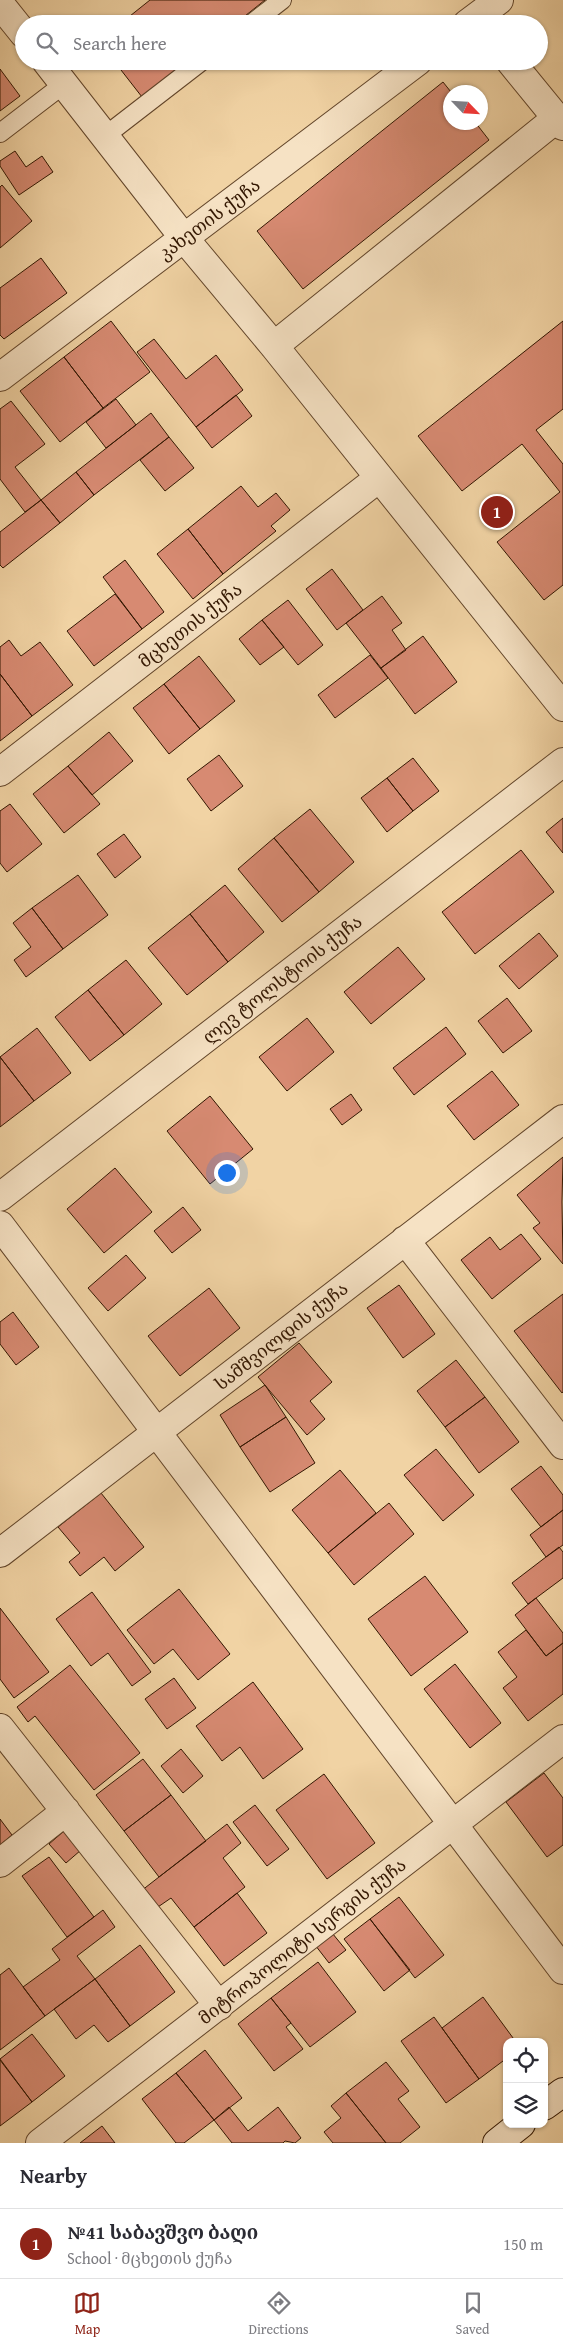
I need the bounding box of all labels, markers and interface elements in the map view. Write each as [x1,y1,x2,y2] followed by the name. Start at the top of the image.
[15,15,548,70] search box
[33,29,61,57] icon: search
[73,29,167,57] text: Search here
[443,85,488,130] north arrow
[152,172,266,266] street label: კახეთის ქუჩა
[481,493,513,531] pin: 1
[132,576,248,674] street label: მცხეთის ქუჩა
[196,908,368,1050] street label: ლევ ტოლსტოის ქუჩა
[214,1160,240,1186] your location
[208,1275,354,1397] street label: სამშვილდის ქუჩა
[192,1851,412,2031] street label: მიტროპოლიტი სერგის ქუჩა
[503,2038,548,2128] map controls
[503,2038,548,2083] button: locate
[503,2083,548,2128] button: layers
[20,2160,87,2191] text: Nearby
[67,2218,258,2246] text: №41 საბავშვო ბაღი
[32,2232,40,2256] text: 1
[503,2232,543,2256] text: 150 m
[67,2246,232,2270] text: School · მცხეთის ქუჩა
[73,2289,101,2339] tab: Map
[248,2289,309,2339] tab: Directions
[456,2289,490,2339] tab: Saved

